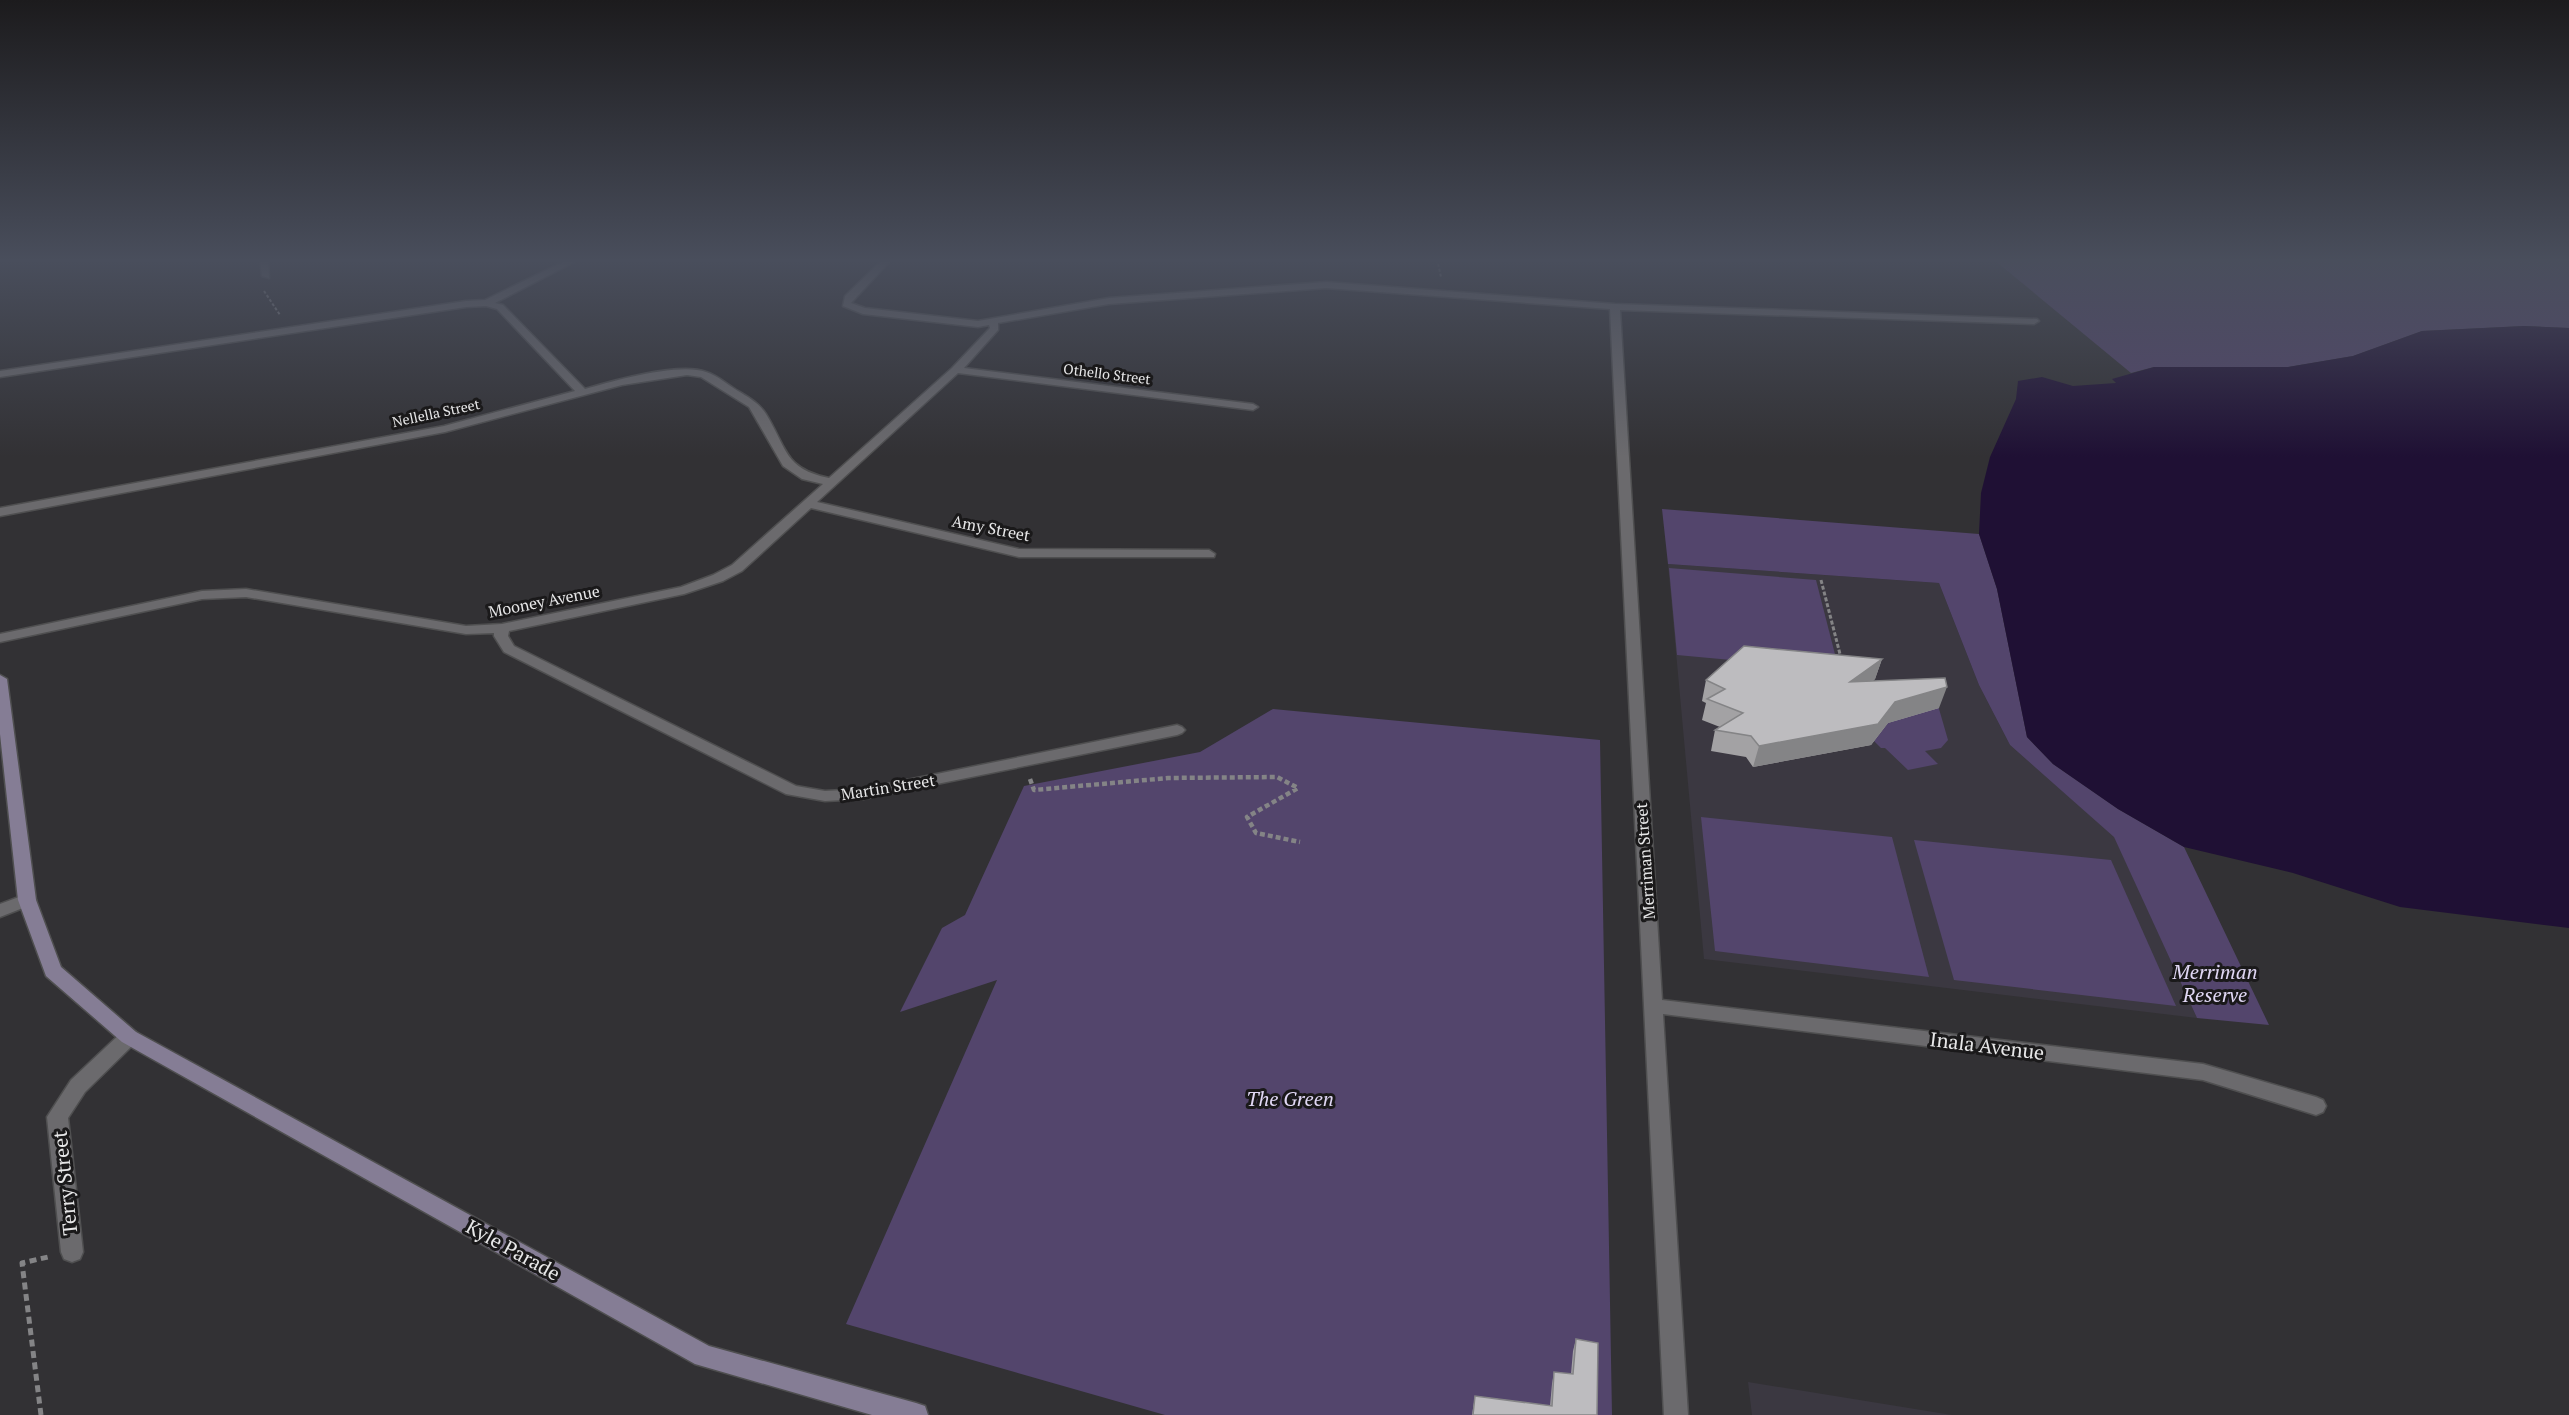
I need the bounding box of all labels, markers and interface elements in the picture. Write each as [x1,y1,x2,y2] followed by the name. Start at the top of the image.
[1062,359,1153,388] street label: Othello Street
[390,394,482,431] street label: Nellella Street
[950,510,1032,546] street label: Amy Street
[486,579,602,623] street label: Mooney Avenue
[839,769,937,805] street label: Martin Street
[1630,802,1660,920] street label: Merriman Street
[2172,958,2257,1008] park label: Merriman Reserve
[1928,1025,2046,1066] street label: Inala Avenue
[1246,1085,1334,1112] park label: The Green
[46,1129,83,1237] street label: Terry Street
[461,1213,565,1287] street label: Kyle Parade

